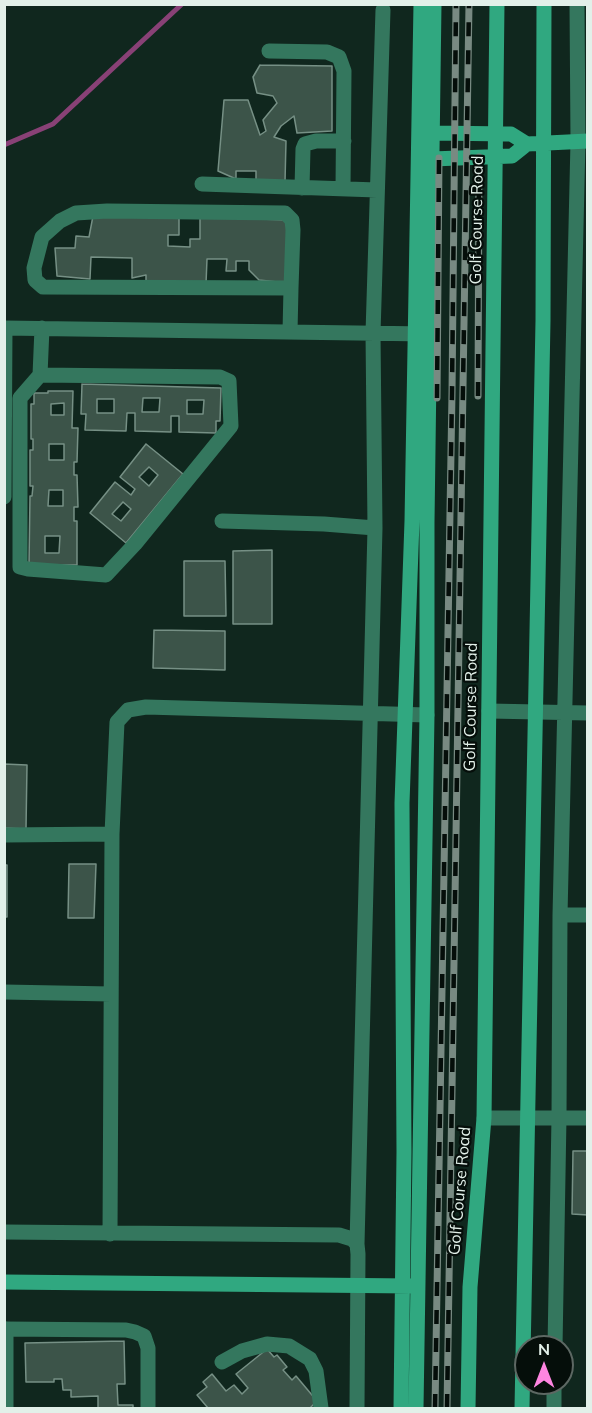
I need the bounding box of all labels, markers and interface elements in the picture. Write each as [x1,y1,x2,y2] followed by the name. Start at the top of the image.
[466,155,488,285] street label: Golf Course Road
[460,642,482,772] street label: Golf Course Road
[445,1126,475,1256] street label: Golf Course Road
[514,1335,574,1395] north arrow
[538,1339,550,1359] text: N

